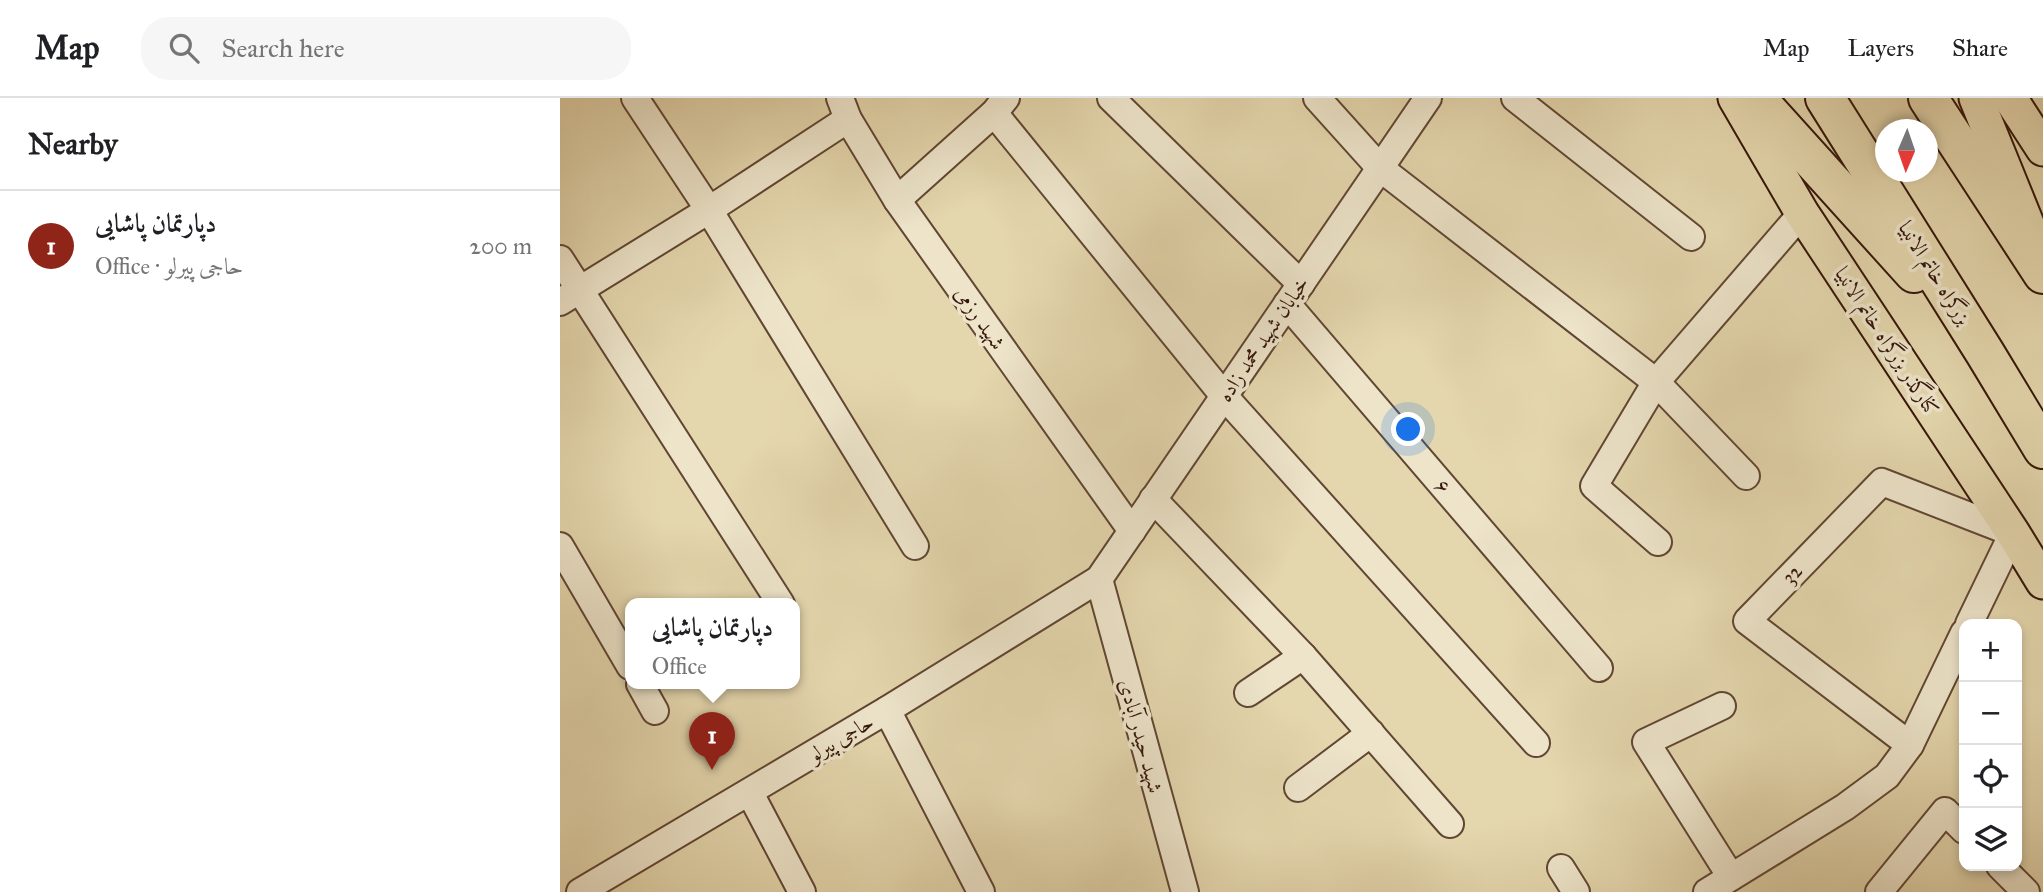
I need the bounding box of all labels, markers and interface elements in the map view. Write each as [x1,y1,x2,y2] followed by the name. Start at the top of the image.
[141,17,631,80] search box
[35,28,99,68] text: Map
[165,29,203,67] icon: search
[221,32,345,64] text: Search here
[1763,33,1810,63] text: Map
[1848,33,1914,63] text: Layers
[1952,33,2008,63] text: Share
[1875,119,1938,182] north arrow
[28,126,118,162] text: Nearby
[95,207,216,239] text: دپارتمان پاشایی
[1888,216,1978,333] street label: بزرگراه خاتم الانبیا
[46,232,56,260] text: 1
[470,232,532,260] text: 200 m
[95,252,243,280] text: Office · حاجی پیرلو
[1825,261,1947,423] street label: کنارگذر بزرگراه خاتم الانبیا
[1212,271,1315,407] street label: خیابان شهید محمد زاده
[948,281,1011,355] street label: شهید رزمی
[1391,412,1425,446] your location
[1429,473,1457,499] street label: ۶
[1776,558,1808,590] street label: 32
[625,598,800,689] popup
[652,611,773,643] text: دپارتمان پاشایی
[1959,619,2022,871] map controls
[1959,619,2022,682] button: +
[652,652,707,680] text: Office
[1112,676,1169,796] street label: شهید حیدر آبادی
[1959,682,2022,745] button: −
[802,708,879,770] street label: حاجی پیرلو
[689,712,735,770] pin: 1
[1959,745,2022,808] button: locate
[1959,808,2022,871] button: layers

